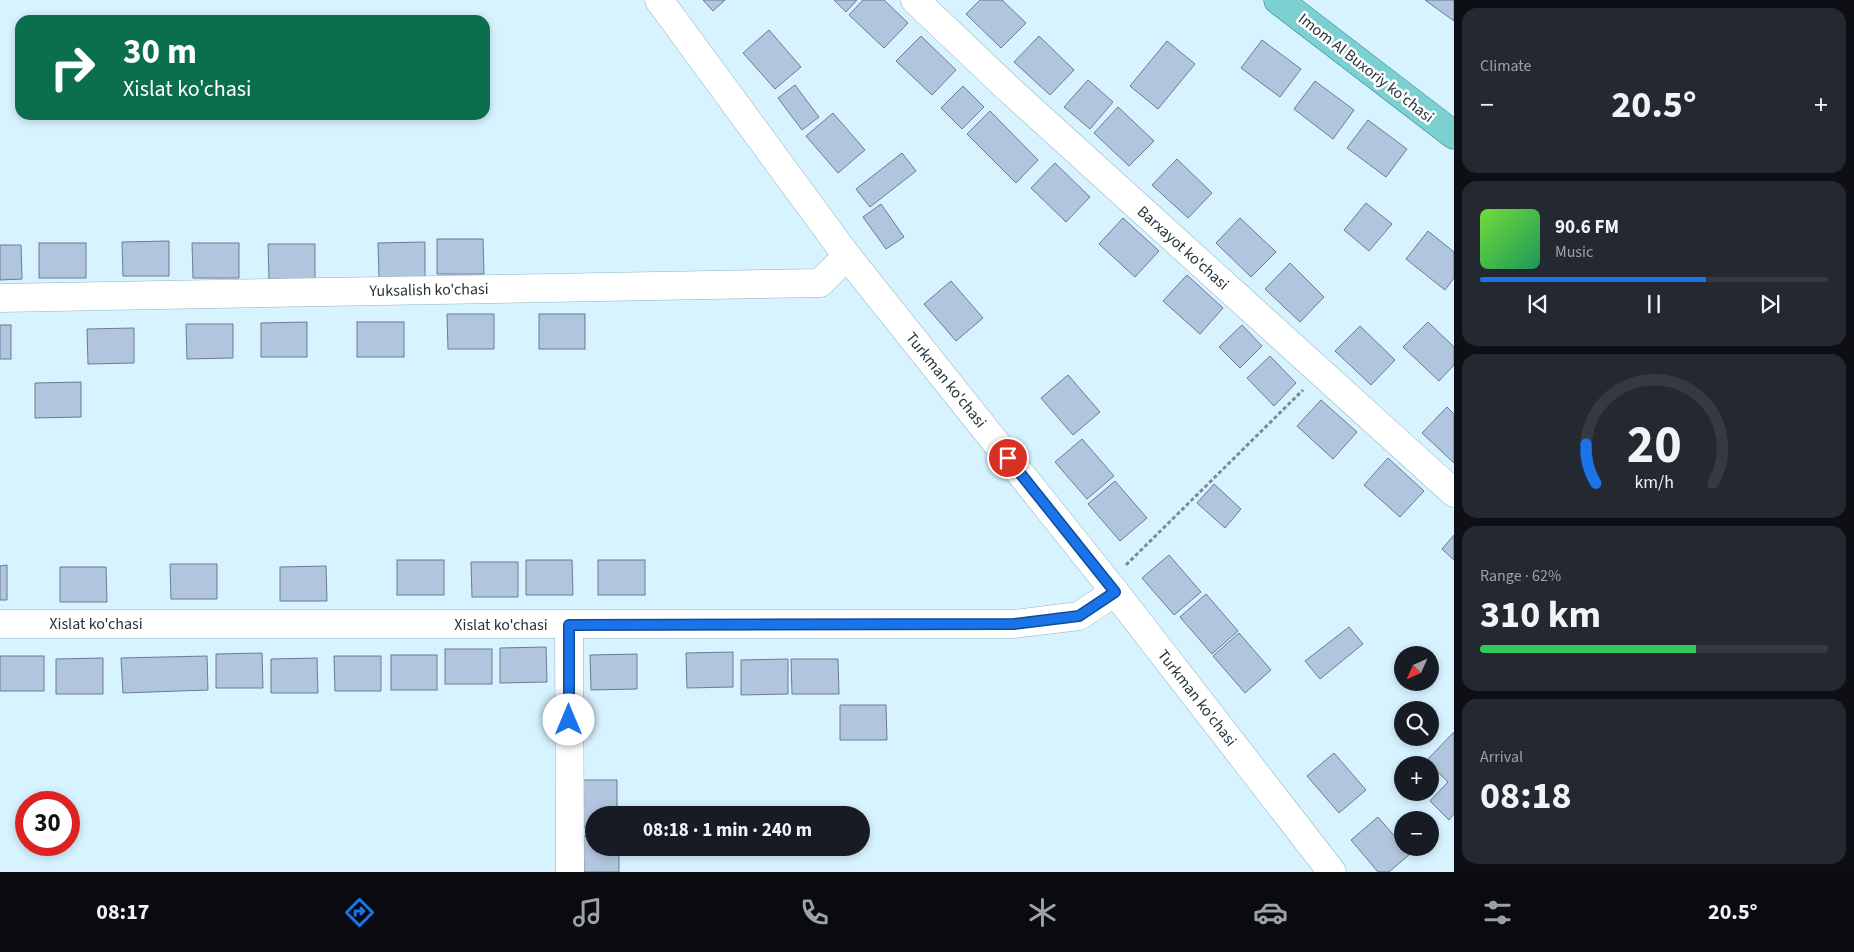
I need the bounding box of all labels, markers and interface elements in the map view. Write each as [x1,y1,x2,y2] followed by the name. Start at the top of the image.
[1294,8,1438,128] street label: Imom Al Buxoriy ko'chasi
[123,27,197,77] text: 30 m
[40,35,105,100] icon: right
[1480,55,1531,77] text: Climate
[123,73,252,105] text: Xislat ko'chasi
[1611,78,1697,132] text: 20.5°
[1480,85,1494,125] text: −
[1814,85,1828,125] text: +
[1132,201,1234,295] street label: Barxayot ko'chasi
[1555,214,1619,241] text: 90.6 FM
[1555,241,1593,263] text: Music
[368,278,489,302] street label: Yuksalish ko'chasi
[1524,290,1552,318] icon: previous
[1640,290,1668,318] icon: pause
[1756,290,1784,318] icon: next
[901,327,991,433] street label: Turkman ko'chasi
[1627,409,1681,483] text: 20
[987,437,1029,479] pin
[994,444,1022,472] icon: arrive
[1634,470,1674,495] text: km/h
[1480,565,1561,587] text: Range · 62%
[1480,588,1601,642] text: 310 km
[49,613,143,635] street label: Xislat ko'chasi
[454,614,548,636] street label: Xislat ko'chasi
[1152,645,1242,751] street label: Turkman ko'chasi
[1394,646,1439,691] north arrow
[1394,646,1439,856] map controls
[542,693,594,745] position arrow
[1394,701,1439,746] button: search
[1480,746,1523,768] text: Arrival
[1394,756,1439,801] button: +
[1480,769,1572,823] text: 08:18
[15,791,80,856] speed limit sign: 30
[1394,811,1439,856] button: −
[643,817,812,844] text: 08:18 · 1 min · 240 m
[342,895,377,930] icon: directions
[570,895,605,930] icon: music
[797,895,832,930] icon: phone
[1025,895,1060,930] icon: climate
[1253,895,1288,930] icon: car
[1480,895,1515,930] icon: filters
[96,896,149,928] text: 08:17
[1708,896,1758,928] text: 20.5°

